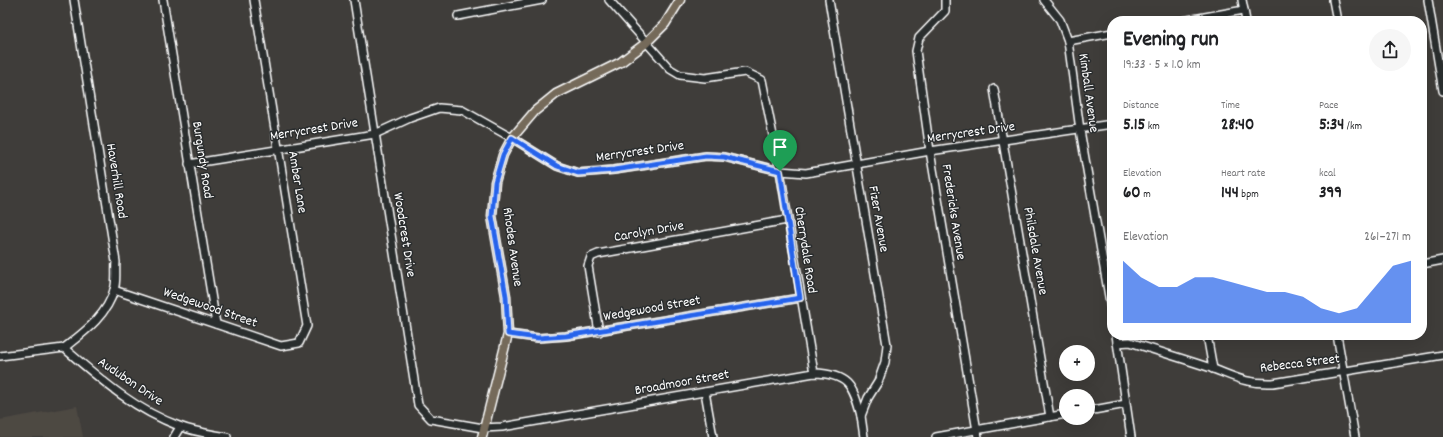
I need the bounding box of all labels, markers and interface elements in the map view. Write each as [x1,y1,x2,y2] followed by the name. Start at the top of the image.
[1123,25,1219,56] text: Evening run
[1369,29,1411,71] button: share
[1073,52,1103,134] street label: Kimball Avenue
[1123,56,1201,75] text: 19:33 · 5 × 1.0 km
[1123,98,1159,114] text: Distance
[1221,98,1240,114] text: Time
[1319,98,1338,114] text: Pace
[269,113,359,147] street label: Merrycrest Drive
[1123,114,1145,138] text: 5.15
[1221,114,1254,138] text: 28:40
[1319,114,1344,138] text: 5:34
[926,117,1016,149] street label: Merrycrest Drive
[1145,119,1160,135] text: km
[1344,119,1362,135] text: /km
[186,120,218,200] street label: Burgundy Road
[763,130,797,171] pin
[595,136,685,168] street label: Merrycrest Drive
[769,136,791,158] icon: arrive
[100,142,132,220] street label: Haverhill Road
[282,149,312,215] street label: Amber Lane
[936,163,970,261] street label: Fredericks Avenue
[1123,166,1161,182] text: Elevation
[1221,166,1265,182] text: Heart rate
[1319,166,1336,182] text: kcal
[1123,182,1141,206] text: 60
[1221,182,1239,206] text: 144
[1319,182,1342,206] text: 399
[862,184,894,254] street label: Fizer Avenue
[1141,187,1151,203] text: m
[1239,187,1259,203] text: bpm
[387,191,421,279] street label: Woodcrest Drive
[788,205,822,295] street label: Cherrydale Road
[497,206,527,288] street label: Rhodes Avenue
[1017,206,1053,296] street label: Philsdale Avenue
[613,216,685,248] street label: Carolyn Drive
[1123,228,1168,247] text: Elevation
[1364,228,1411,247] text: 261–271 m
[160,283,260,333] street label: Wedgewood Street
[602,291,702,327] street label: Wedgewood Street
[1059,345,1095,425] map controls
[1059,345,1095,381] button: +
[1259,349,1341,379] street label: Rebecca Street
[93,353,167,411] street label: Audubon Drive
[633,365,731,401] street label: Broadmoor Street
[1059,389,1095,425] button: −

